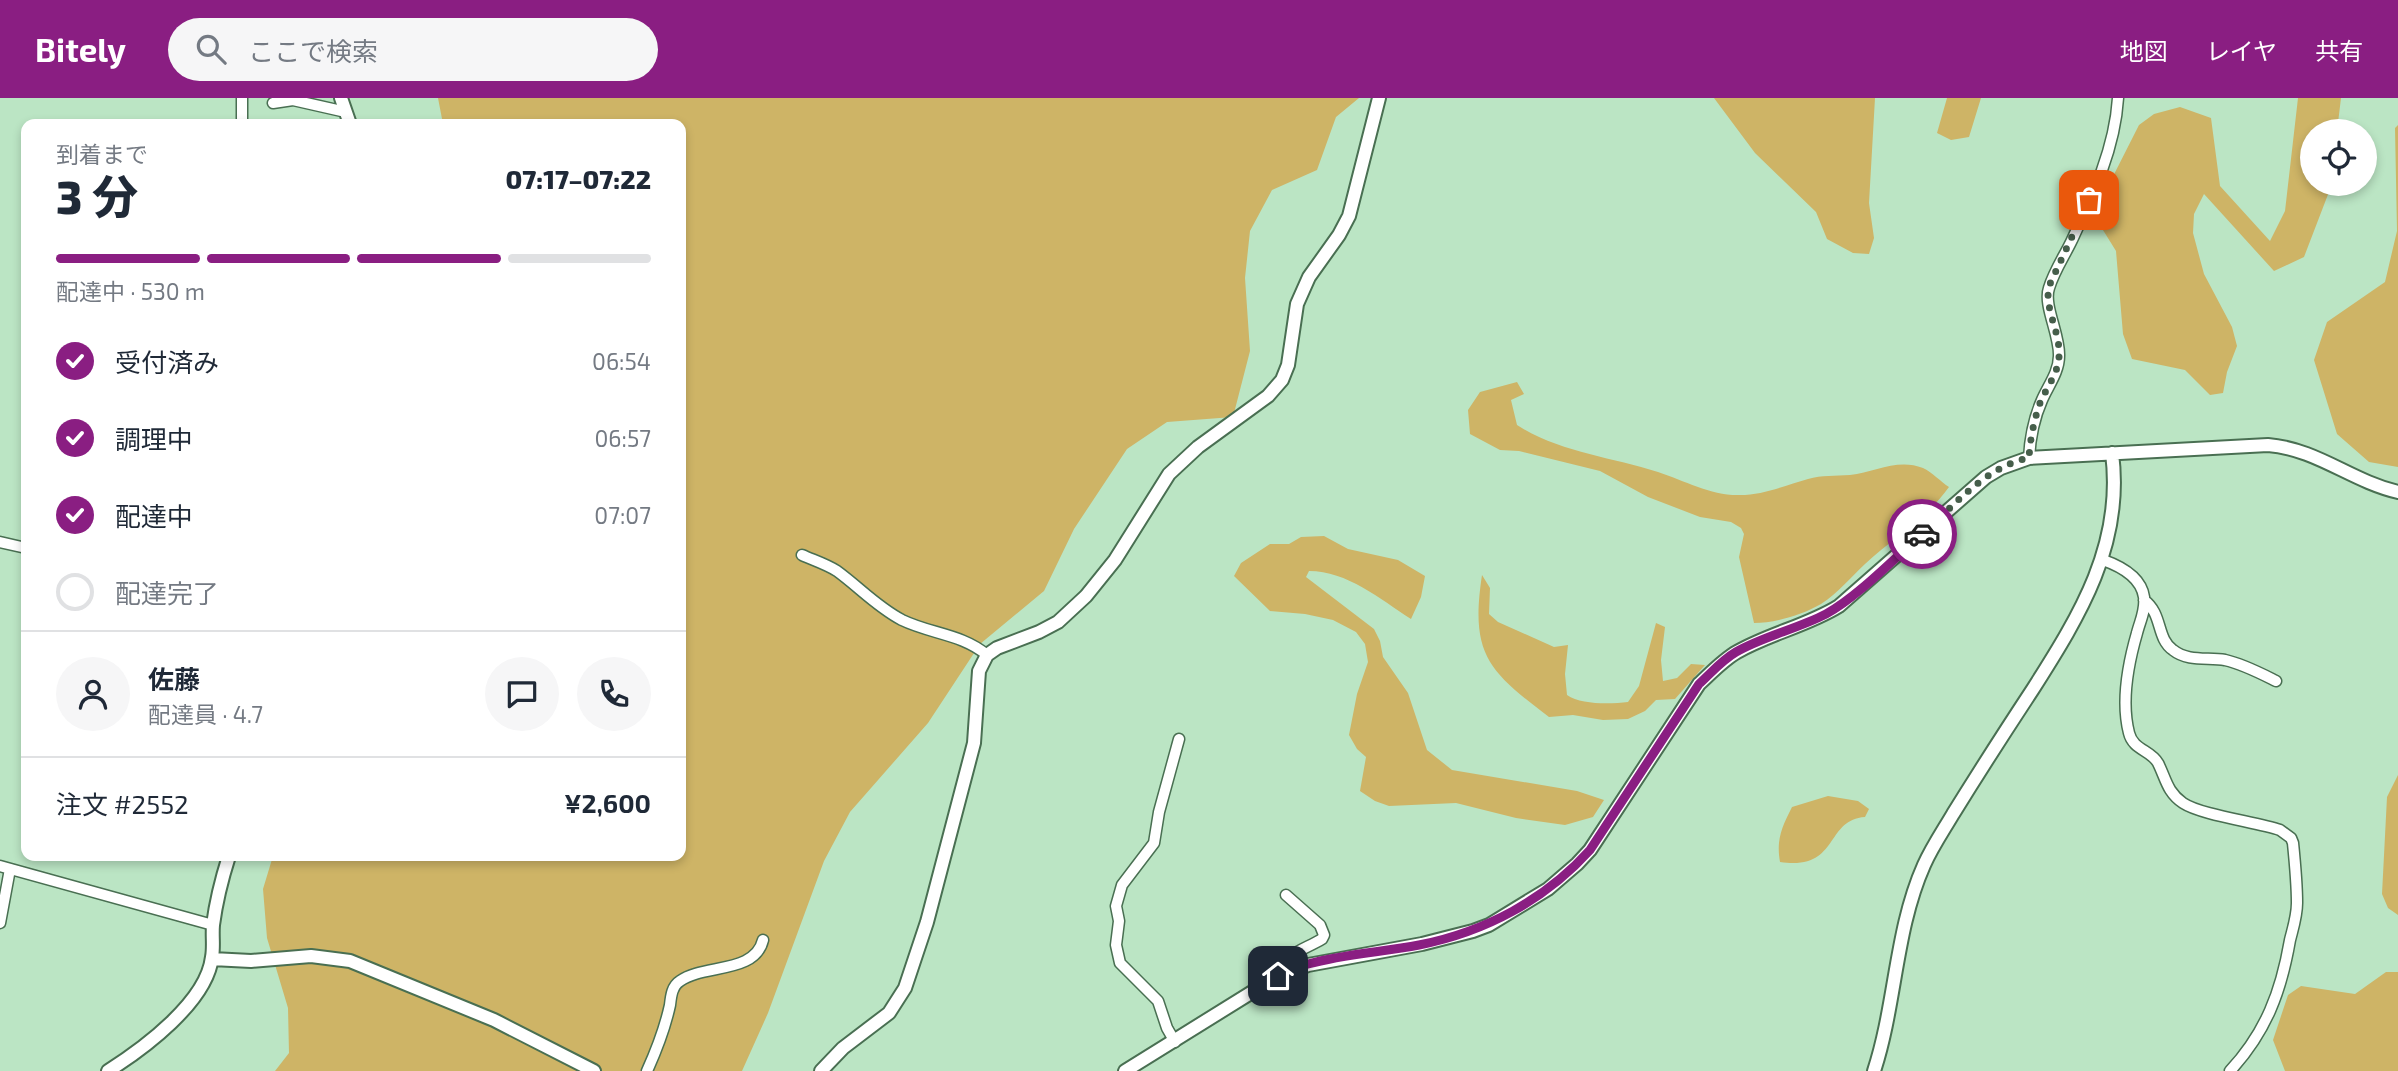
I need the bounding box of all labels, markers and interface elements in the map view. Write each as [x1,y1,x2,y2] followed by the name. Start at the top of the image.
[168,18,658,81] search box
[35,29,126,69] text: Bitely
[192,30,230,68] icon: search
[248,35,378,66] text: ここで検索
[2120,36,2168,65] text: 地図
[2206,36,2277,65] text: レイヤ
[2315,36,2363,65] text: 共有
[2300,119,2377,196] map controls
[2300,119,2377,196] button: locate
[56,140,148,168] text: 到着まで
[506,163,651,194] text: 07:17–07:22
[56,168,138,223] text: 3 分
[2059,170,2119,230] pin
[2070,181,2108,219] icon: bag
[56,277,205,305] text: 配達中 · 530 m
[56,342,94,380] icon: check
[115,346,219,377] text: 受付済み
[592,347,651,375] text: 06:54
[56,419,94,457] icon: check
[115,423,193,454] text: 調理中
[594,424,651,452] text: 06:57
[56,496,94,534] icon: check
[1887,499,1957,569] courier
[115,500,193,531] text: 配達中
[594,501,651,529] text: 07:07
[1903,515,1941,553] icon: car
[115,577,219,608] text: 配達完了
[56,657,130,731] button: person
[485,657,559,731] button: chat
[577,657,651,731] button: phone
[148,663,200,694] text: 佐藤
[148,700,263,728] text: 配達員 · 4.7
[564,787,651,818] text: ¥2,600
[56,788,189,819] text: 注文 #2552
[1248,946,1308,1006] pin
[1259,957,1297,995] icon: home

